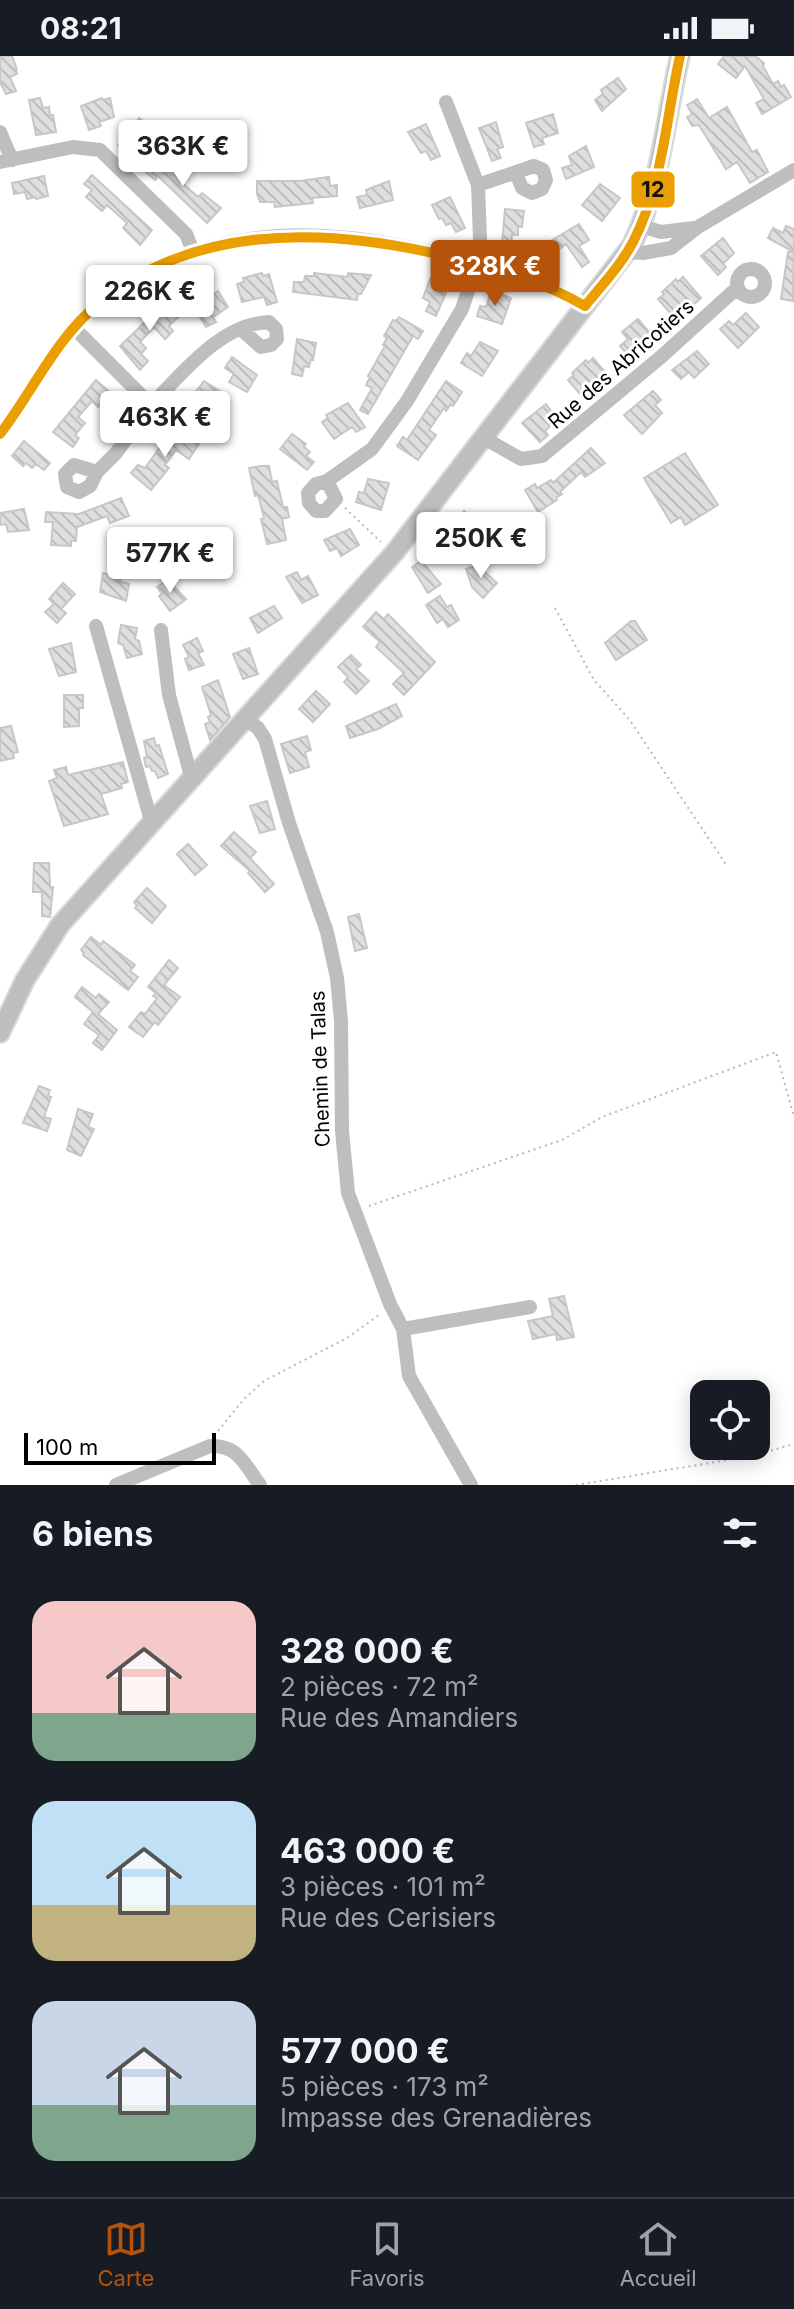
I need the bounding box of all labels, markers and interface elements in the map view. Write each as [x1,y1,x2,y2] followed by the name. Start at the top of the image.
[40,10,122,46] text: 08:21
[118,120,248,188] pin: 363K €
[136,130,230,161] text: 363K €
[630,170,676,209] line badge: 12
[641,176,665,202] text: 12
[430,240,560,308] pin: 328K €
[449,250,541,281] text: 328K €
[85,265,215,333] pin: 226K €
[104,275,196,306] text: 226K €
[543,294,699,434] street label: Rue des Abricotiers
[100,391,230,459] pin: 463K €
[118,401,212,432] text: 463K €
[416,512,546,580] pin: 250K €
[434,522,528,553] text: 250K €
[105,527,235,595] pin: 577K €
[125,537,215,568] text: 577K €
[305,990,335,1148] street label: Chemin de Talas
[690,1380,770,1460] map controls
[690,1380,770,1460] button: locate
[24,1429,216,1465] scale bar
[36,1434,98,1460] text: 100 m
[718,1511,762,1555] icon: filters
[32,1513,153,1554] text: 6 biens
[280,1630,454,1671] text: 328 000 €
[96,1633,192,1729] icon: home
[280,1671,479,1702] text: 2 pièces · 72 m²
[280,1702,518,1733] text: Rue des Amandiers
[280,1830,455,1871] text: 463 000 €
[96,1833,192,1929] icon: home
[280,1871,486,1902] text: 3 pièces · 101 m²
[280,1902,496,1933] text: Rue des Cerisiers
[280,2030,450,2071] text: 577 000 €
[96,2033,192,2129] icon: home
[280,2071,489,2102] text: 5 pièces · 173 m²
[280,2102,592,2133] text: Impasse des Grenadières
[98,2217,154,2291] tab: Carte
[349,2217,425,2291] tab: Favoris
[620,2217,696,2291] tab: Accueil

